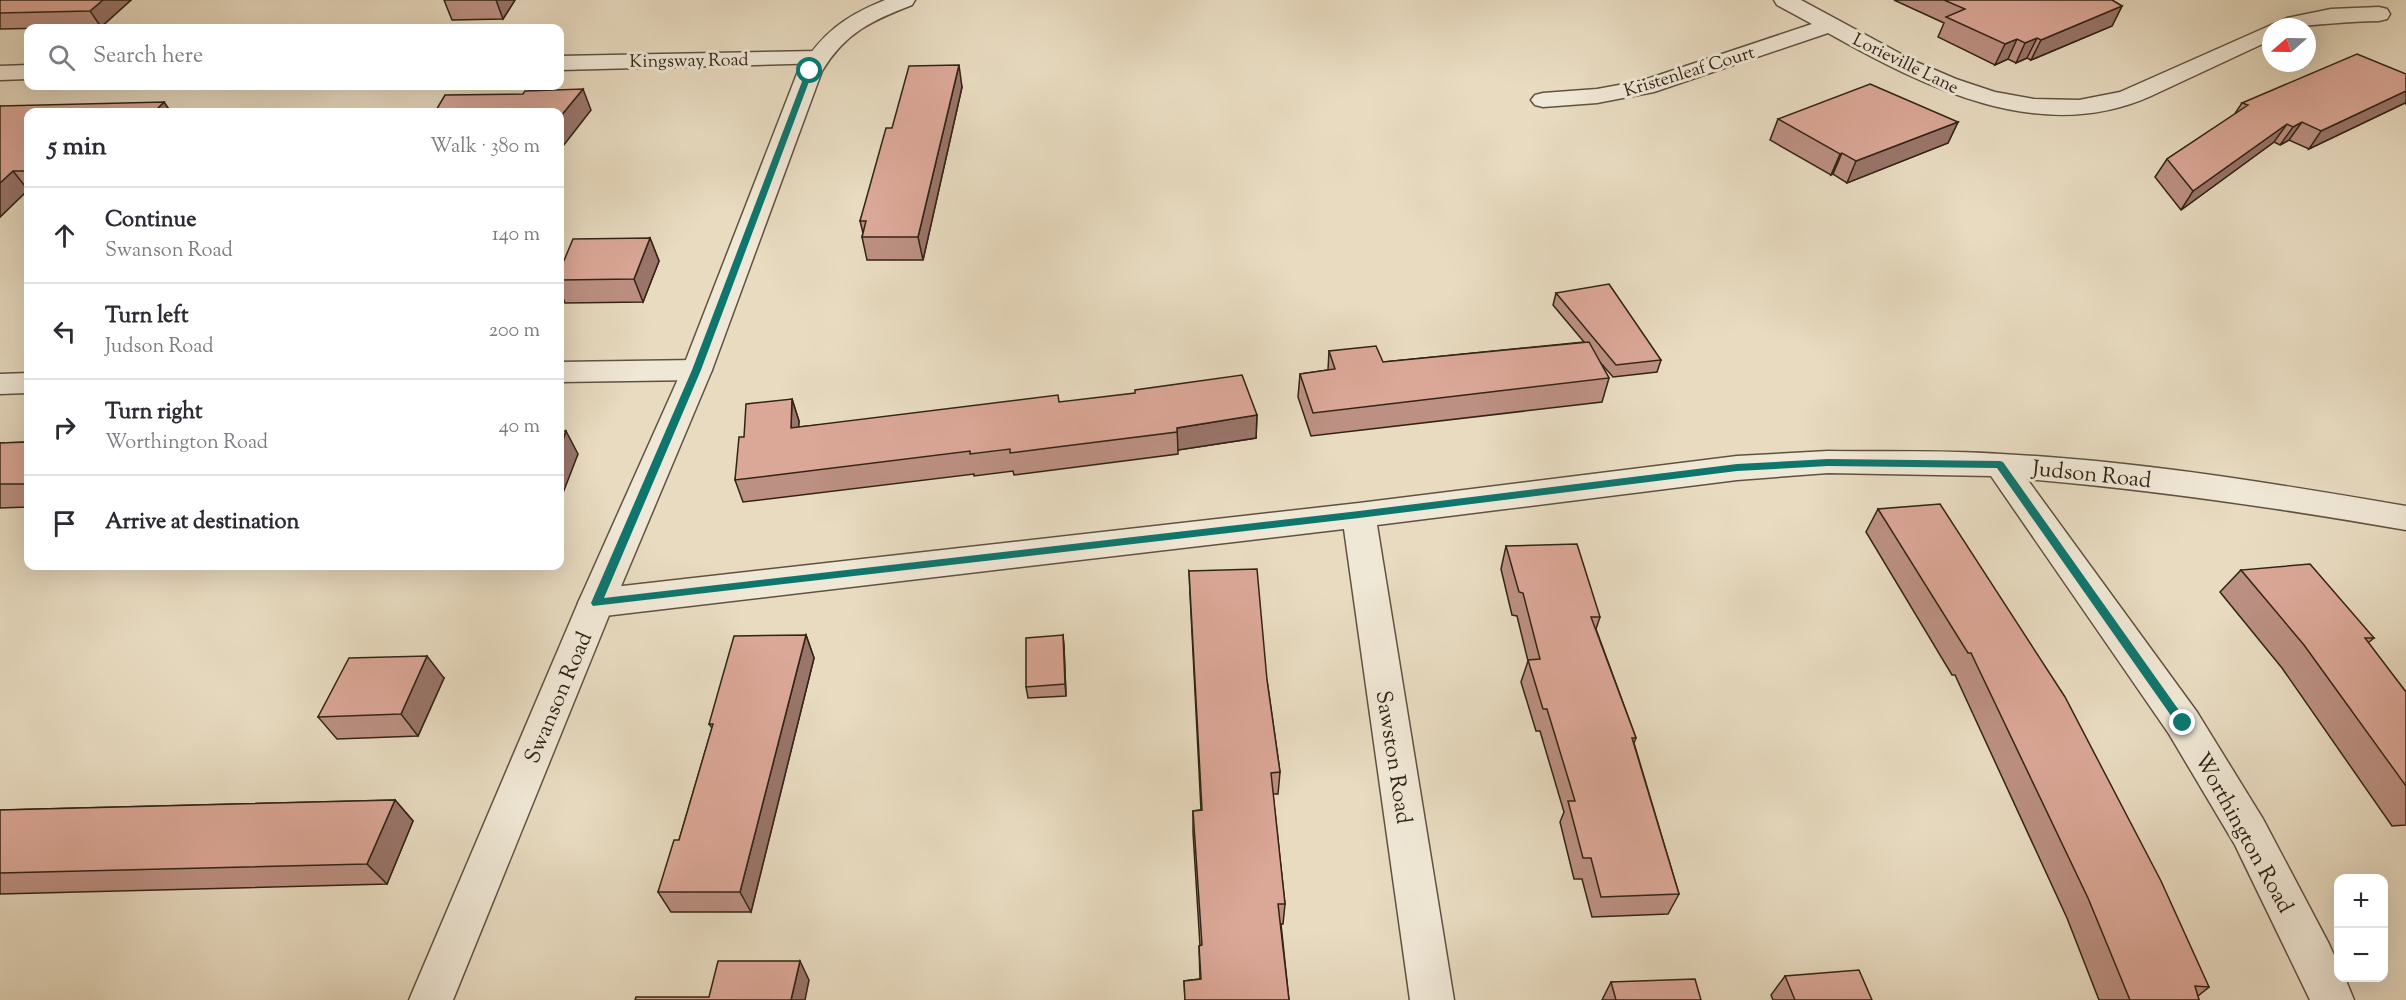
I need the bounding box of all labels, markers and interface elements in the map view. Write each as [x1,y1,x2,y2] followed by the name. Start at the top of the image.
[2262,18,2316,72] north arrow
[24,24,564,90] search box
[1848,28,1963,102] street label: Lorieville Lane
[45,41,78,74] icon: search
[93,41,203,73] text: Search here
[1621,41,1758,105] street label: Kristenleaf Court
[629,48,749,76] street label: Kingsway Road
[796,57,822,83] route start
[48,129,107,166] text: 5 min
[430,133,540,162] text: Walk · 380 m
[105,205,196,237] text: Continue
[48,219,81,252] icon: ahead
[492,221,540,250] text: 140 m
[105,237,233,266] text: Swanson Road
[105,301,188,333] text: Turn left
[48,315,81,348] icon: left
[489,317,540,346] text: 200 m
[105,333,213,362] text: Judson Road
[105,397,202,429] text: Turn right
[48,411,81,444] icon: right
[499,413,540,442] text: 40 m
[105,429,268,458] text: Worthington Road
[2030,454,2153,498] street label: Judson Road
[48,507,81,540] icon: arrive
[105,507,300,539] text: Arrive at destination
[518,627,602,769] street label: Swanson Road
[1366,688,1418,827] street label: Sawston Road
[2169,709,2195,735] route end
[2185,747,2300,920] street label: Worthington Road
[2334,874,2388,982] map controls
[2334,874,2388,928] button: +
[2334,928,2388,982] button: −

